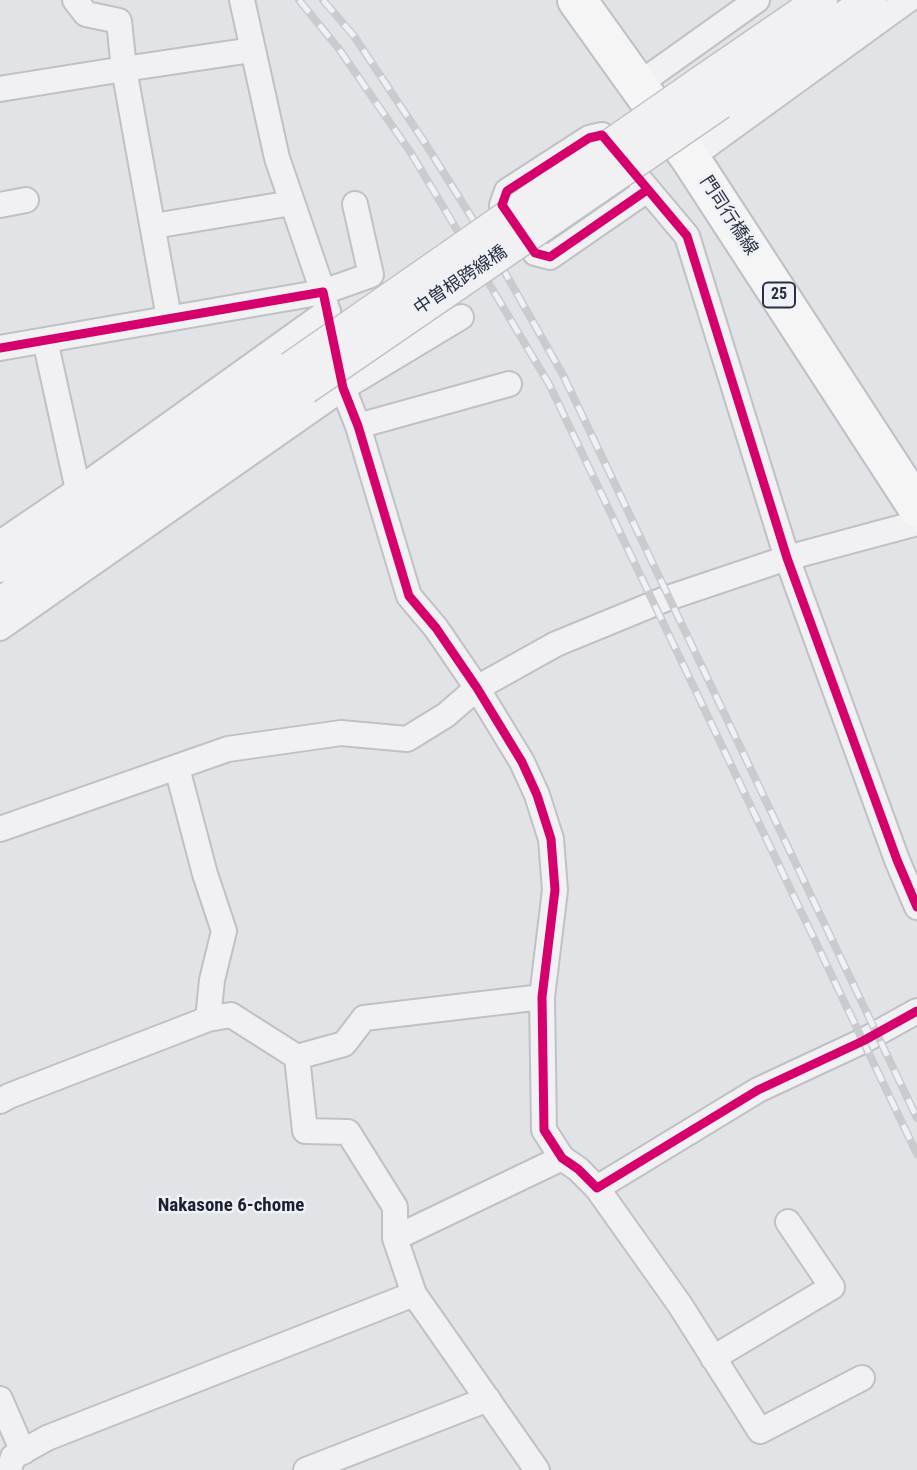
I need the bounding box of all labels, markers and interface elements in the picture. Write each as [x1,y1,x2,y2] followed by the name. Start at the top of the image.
[694,172,762,260] street label: 門司行橋線
[410,242,512,320] street label: 中曽根跨線橋
[763,282,795,308] road number: 25
[158,1195,304,1217] district label: Nakasone 6-chome

